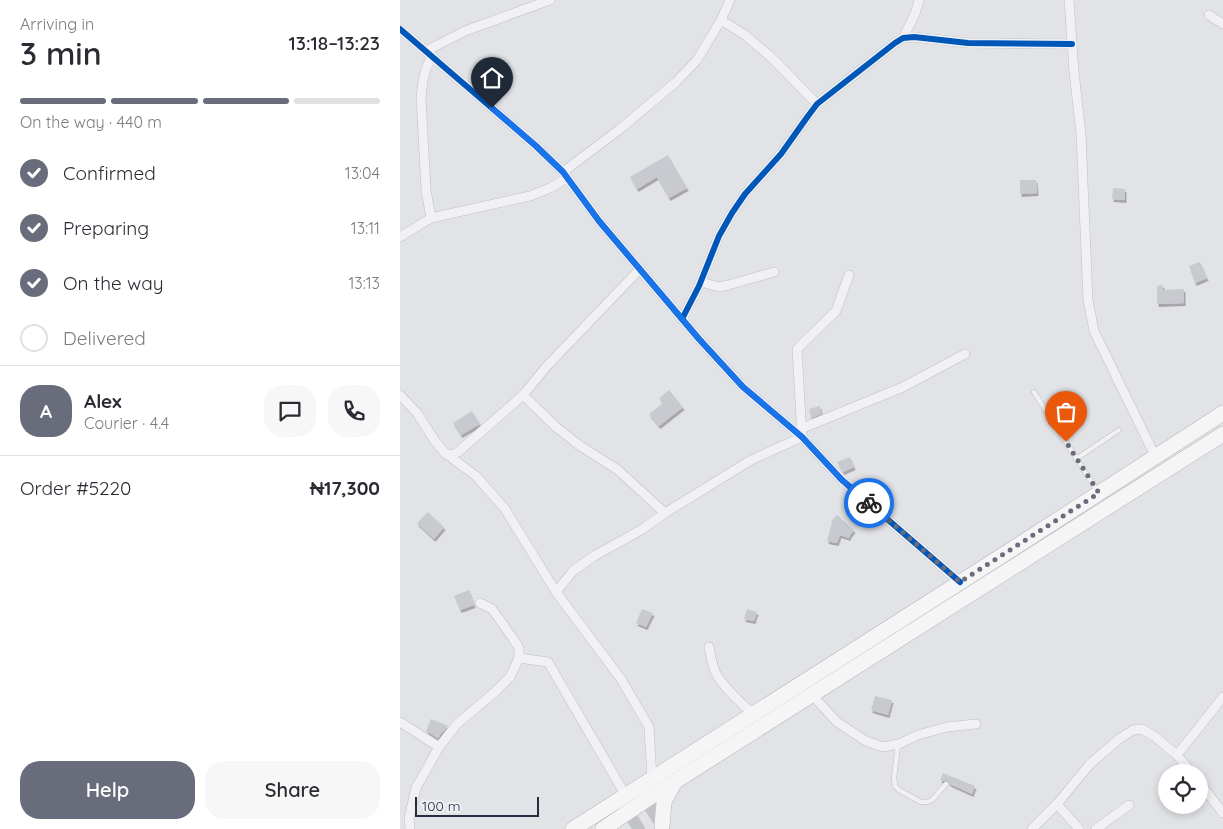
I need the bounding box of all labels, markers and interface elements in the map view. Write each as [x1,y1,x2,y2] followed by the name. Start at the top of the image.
[20,14,94,34] text: Arriving in
[288,31,380,55] text: 13:18–13:23
[20,33,102,73] text: 3 min
[471,57,513,108] pin
[478,64,506,92] icon: home
[20,112,162,132] text: On the way · 440 m
[20,159,48,187] icon: check
[63,161,156,185] text: Confirmed
[345,163,380,183] text: 13:04
[20,214,48,242] icon: check
[63,216,149,240] text: Preparing
[351,218,380,238] text: 13:11
[20,269,48,297] icon: check
[63,271,164,295] text: On the way
[348,273,380,293] text: 13:13
[63,326,146,350] text: Delivered
[264,385,316,437] button: chat
[328,385,380,437] button: phone
[84,389,122,413] text: Alex
[1045,391,1087,442] pin
[1052,398,1080,426] icon: bag
[40,399,52,423] text: A
[84,413,169,433] text: Courier · 4.4
[20,476,131,500] text: Order #5220
[310,476,380,500] text: ₦17,300
[844,478,894,528] courier
[855,489,883,517] icon: bike
[20,761,195,819] button: Help
[205,761,380,819] button: Share
[1158,764,1208,814] map controls
[1158,764,1208,814] button: locate
[415,794,539,817] scale bar
[422,797,460,815] text: 100 m

